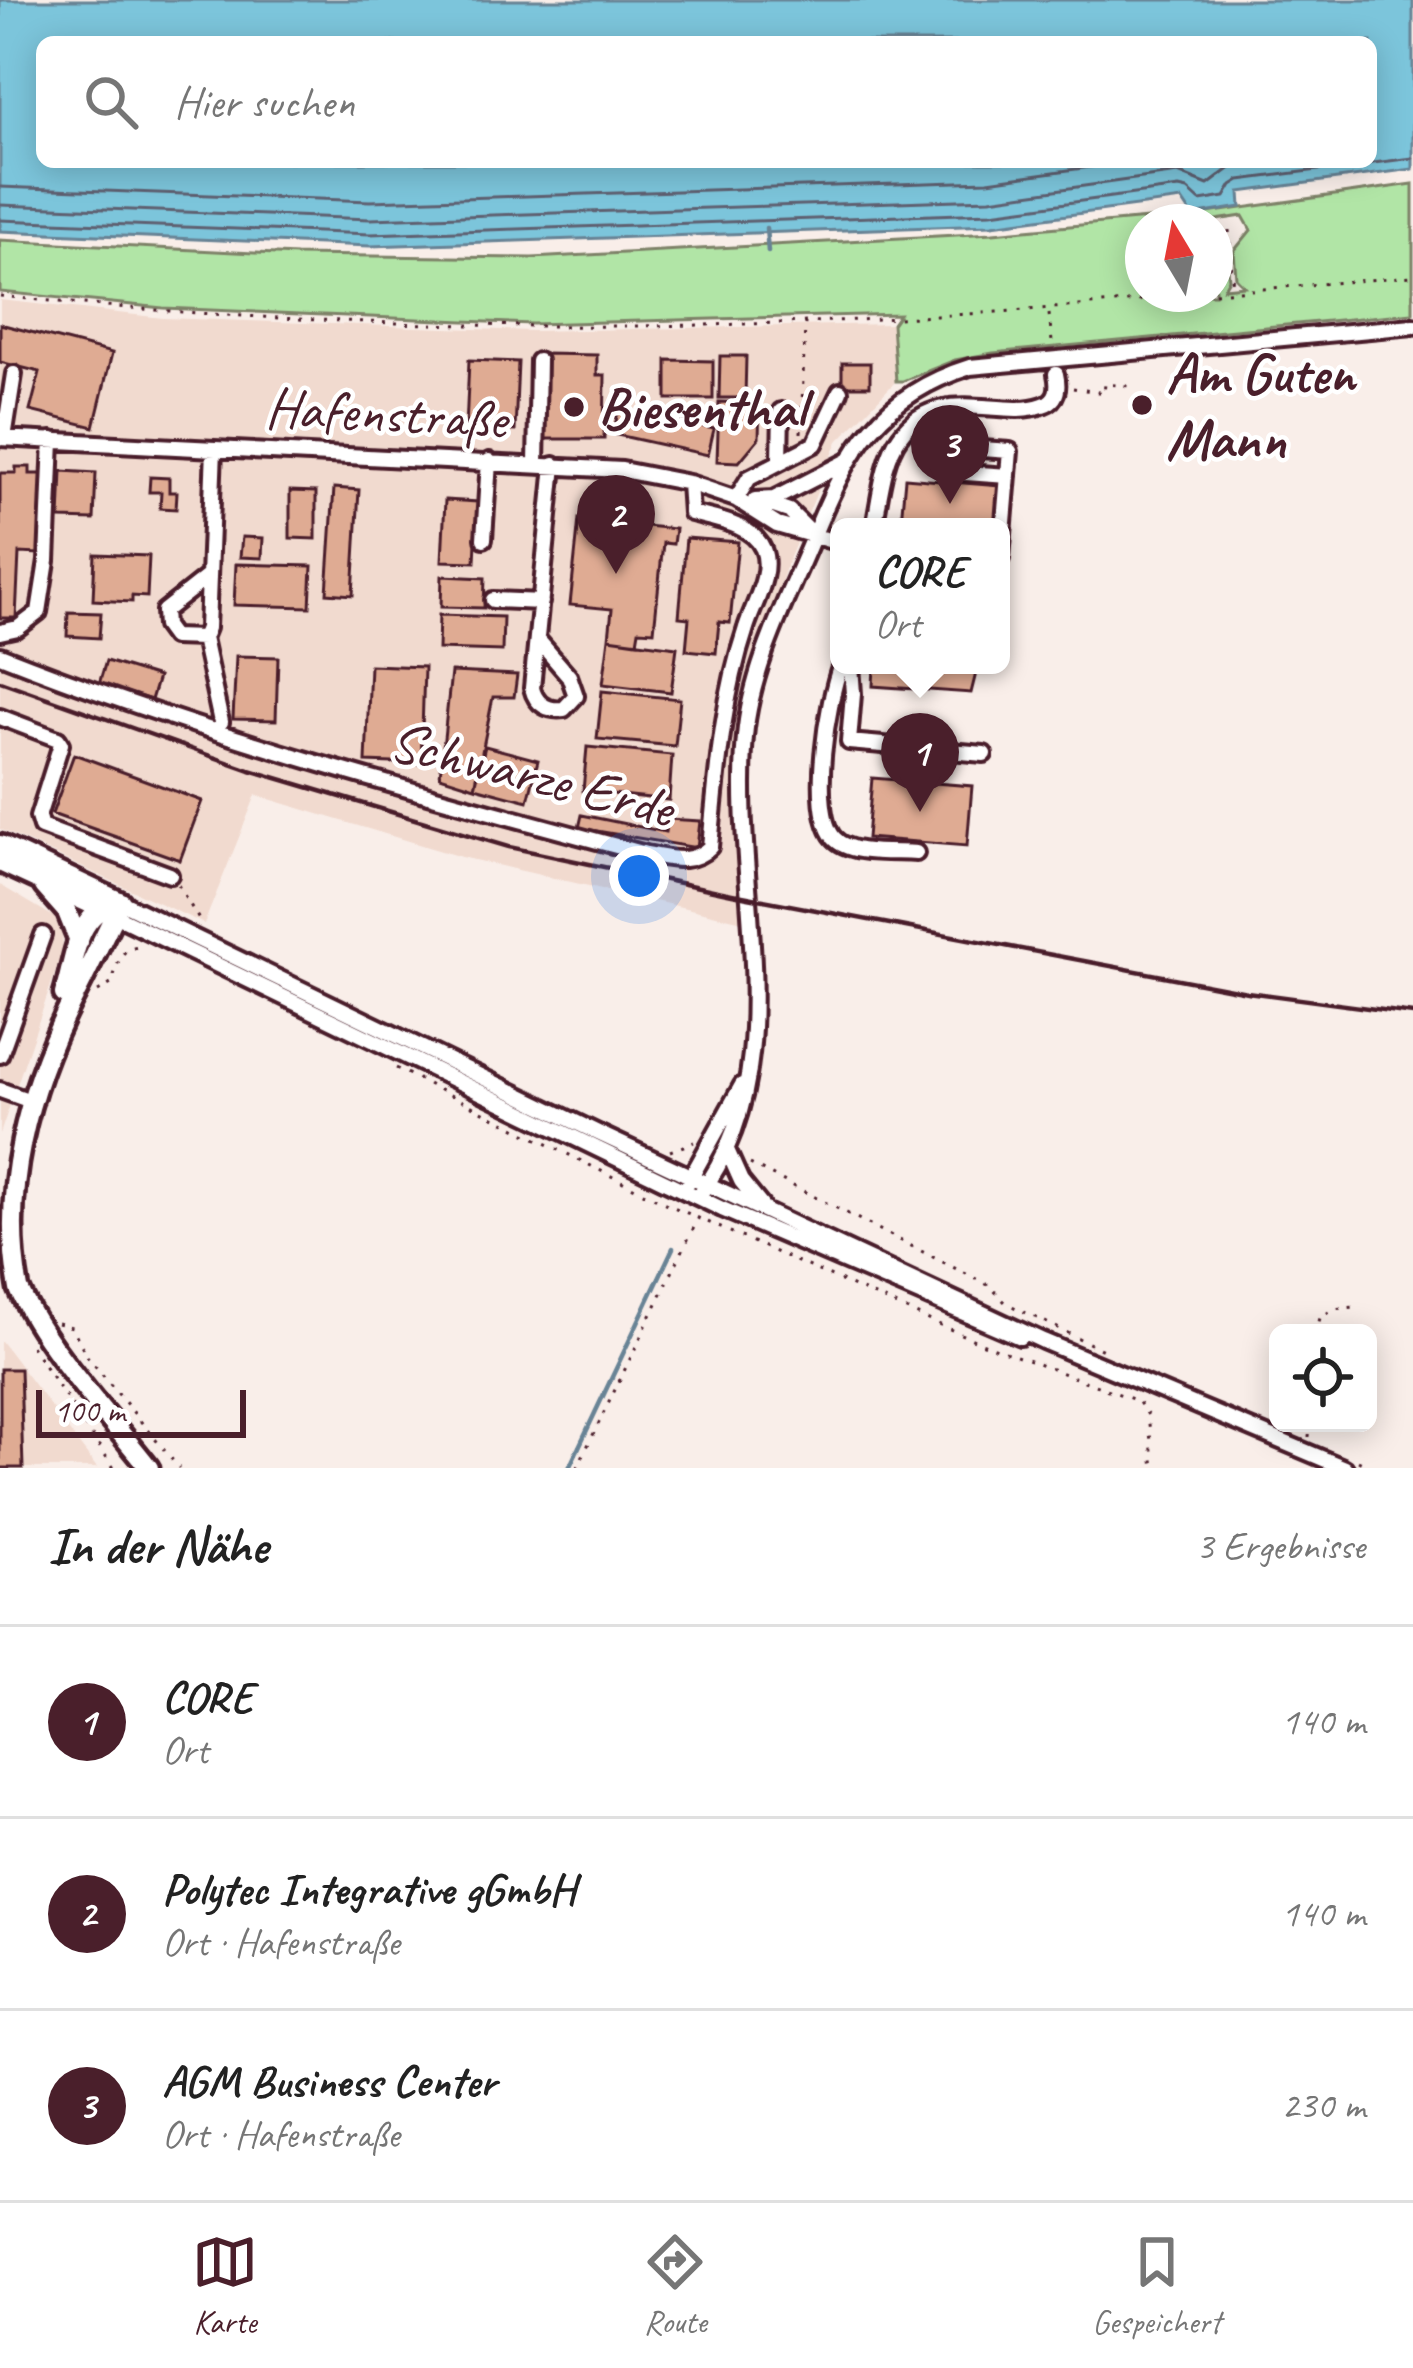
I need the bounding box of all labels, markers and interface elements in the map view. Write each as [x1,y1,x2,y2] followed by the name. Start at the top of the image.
[36,36,1377,168] search box
[78,69,144,135] icon: search
[174,74,354,131] text: Hier suchen
[1125,204,1233,312] north arrow
[1166,337,1359,475] place label: Am Guten Mann
[264,371,512,455] street label: Hafenstraße
[598,372,815,444] place label: Biesenthal
[1129,392,1155,418] marker: Am Guten Mann
[561,394,587,420] marker: Biesenthal
[911,405,989,504] pin: 3
[577,475,655,574] pin: 2
[830,518,1010,674] popup
[875,543,965,600] text: CORE
[875,600,921,649] text: Ort
[383,704,684,845] street label: Schwarze Erde
[881,713,959,812] pin: 1
[609,846,669,906] your location
[1269,1324,1377,1432] map controls
[1269,1324,1377,1432] button: locate
[36,1384,246,1437] scale bar
[54,1390,125,1432] text: 100 m
[48,1514,267,1578] text: In der Nähe
[1196,1522,1365,1571] text: 3 Ergebnisse
[162,1669,253,1726] text: CORE
[78,1697,96,1746] text: 1
[1281,1697,1365,1746] text: 140 m
[162,1726,208,1775] text: Ort
[162,1861,575,1918] text: Polytec Integrative gGmbH
[78,1889,96,1938] text: 2
[1281,1889,1365,1938] text: 140 m
[162,1918,399,1967] text: Ort · Hafenstraße
[162,2053,496,2110] text: AGM Business Center
[78,2081,96,2130] text: 3
[1281,2081,1365,2130] text: 230 m
[162,2110,399,2159] text: Ort · Hafenstraße
[192,2229,258,2343] tab: Karte
[642,2229,708,2343] tab: Route
[1092,2229,1221,2343] tab: Gespeichert

